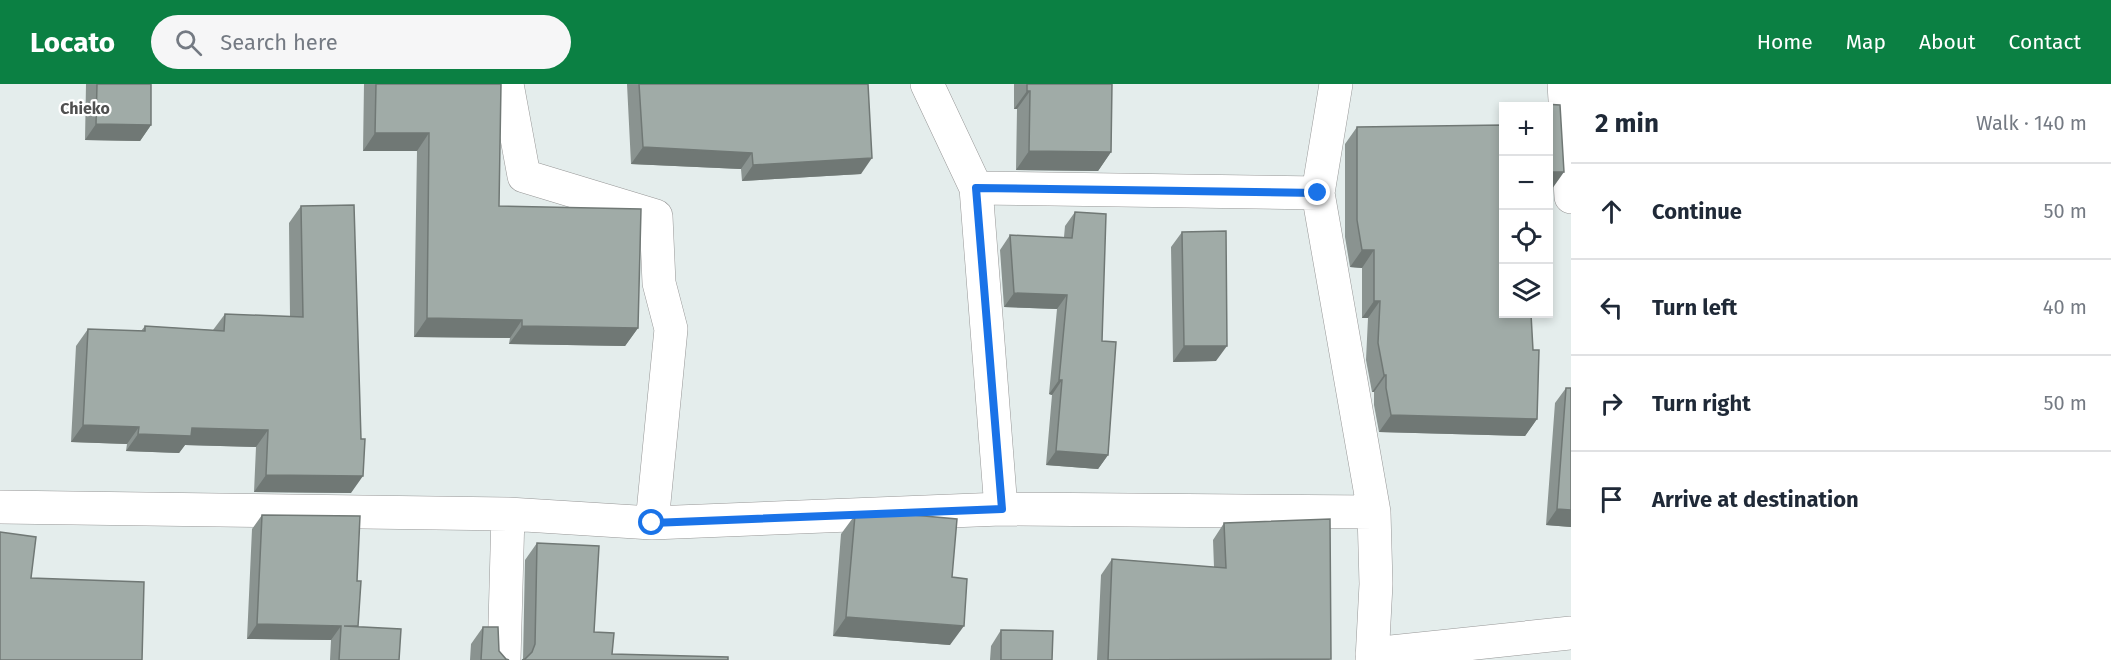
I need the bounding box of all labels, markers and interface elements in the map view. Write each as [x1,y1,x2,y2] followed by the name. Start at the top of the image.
[151,15,571,69] search box
[30,26,115,59] text: Locato
[172,26,205,59] icon: search
[220,29,338,56] text: Search here
[1757,29,1813,55] text: Home
[1846,29,1886,55] text: Map
[1919,29,1976,55] text: About
[2009,29,2081,55] text: Contact
[60,99,110,118] district label: Chieko
[1499,102,1553,318] map controls
[1499,102,1553,156] button: +
[1595,108,1659,139] text: 2 min
[1976,111,2087,135] text: Walk · 140 m
[1499,156,1553,210] button: −
[1304,179,1330,205] route end
[1595,195,1628,228] icon: ahead
[1652,198,1742,225] text: Continue
[2043,199,2087,223] text: 50 m
[1499,210,1553,264] button: locate
[1499,264,1553,318] button: layers
[1595,291,1628,324] icon: left
[1652,294,1737,321] text: Turn left
[2043,295,2087,319] text: 40 m
[1595,387,1628,420] icon: right
[1652,390,1751,417] text: Turn right
[2043,391,2087,415] text: 50 m
[1595,483,1628,516] icon: arrive
[1652,486,1859,513] text: Arrive at destination
[638,509,664,535] route start

